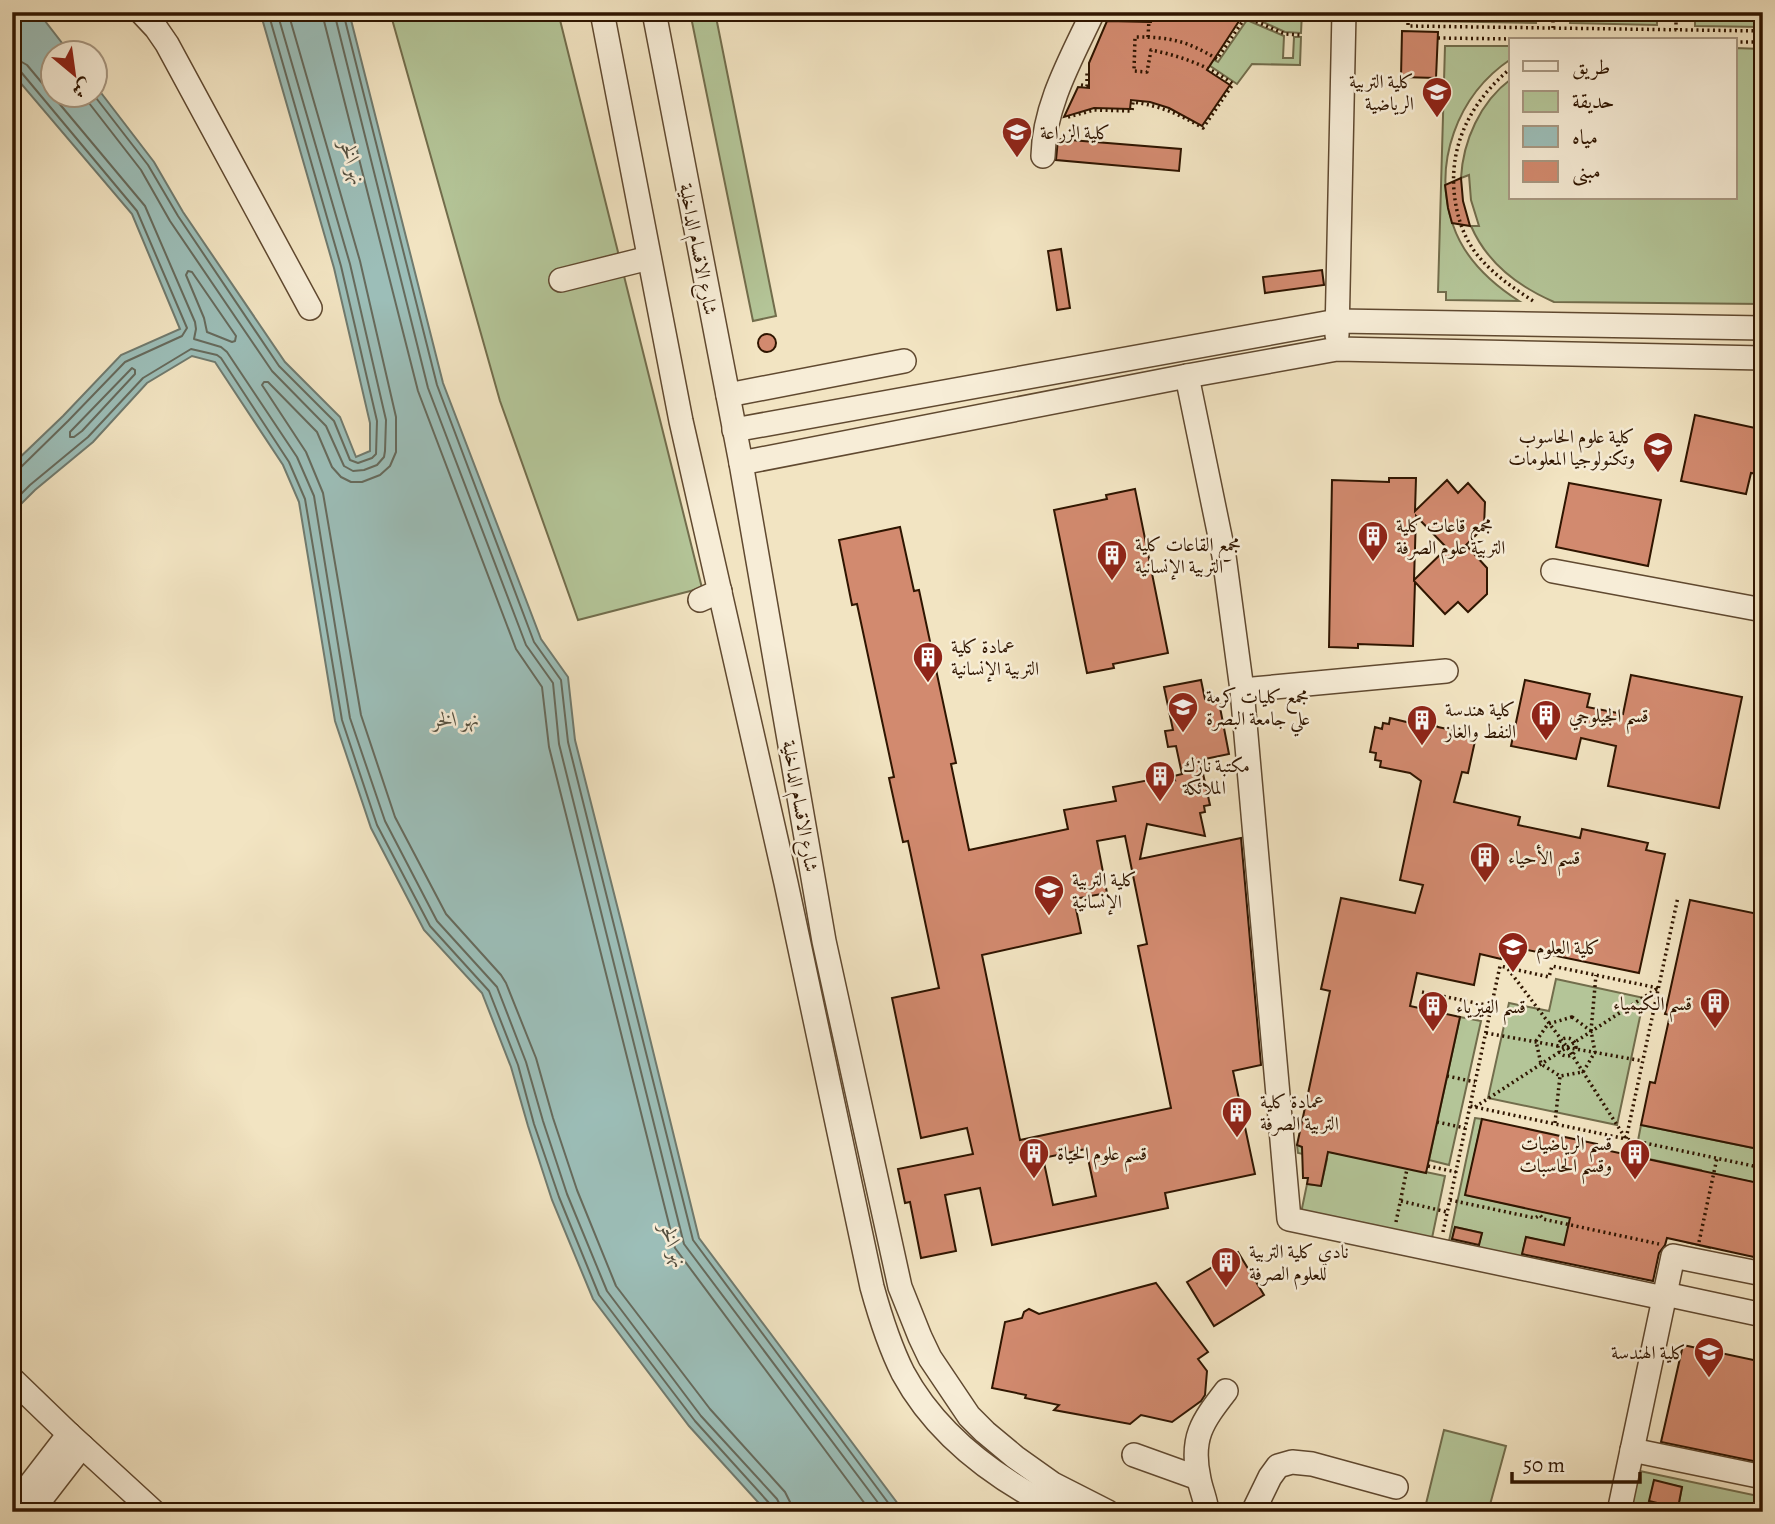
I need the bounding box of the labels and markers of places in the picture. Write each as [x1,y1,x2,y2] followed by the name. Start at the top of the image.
[1349,69,1414,117] place label: كلية التربية الرياضية
[1420,75,1454,119] school or university icon: كلية التربية الرياضية
[1000,115,1034,159] school or university icon: كلية الزراعة
[1040,120,1110,146] place label: كلية الزراعة
[1508,424,1635,472] place label: كلية علوم الحاسوب وتكنولوجيا المعلومات
[1641,430,1675,474] school or university icon: كلية علوم الحاسوب وتكنولوجيا المعلومات
[1396,513,1505,564] place label: مجمع قاعات كلية التربية علوم الصرفة
[1356,519,1390,563] building icon: مجمع قاعات كلية التربية علوم الصرفة
[1135,532,1241,581] place label: مجمع القاعات كلية التربية الإنسانية
[1095,538,1129,582] building icon: مجمع القاعات كلية التربية الإنسانية
[951,634,1039,683] place label: عمادة كلية التربية الإنسانية
[911,640,945,684] building icon: عمادة كلية التربية الإنسانية
[1206,684,1310,737] place label: مجمع كليات كرمة علي جامعة البصرة
[1166,690,1200,734] school or university icon: مجمع كليات كرمة علي جامعة البصرة
[1443,697,1516,745] place label: كلية هندسة النفط والغاز
[1529,698,1563,742] building icon: قسم الجيلوجي
[1405,703,1439,747] building icon: كلية هندسة النفط والغاز
[1569,703,1649,735] place label: قسم الجيلوجي
[1182,753,1250,801] place label: مكتبة نازك الملائكة
[1143,759,1177,803] building icon: مكتبة نازك الملائكة
[1468,840,1502,884] building icon: قسم الأحياء
[1508,844,1580,877] place label: قسم الأحياء
[1072,867,1137,916] place label: كلية التربية الإنسانية
[1032,873,1066,917] school or university icon: كلية التربية الإنسانية
[1496,930,1530,974] school or university icon: كلية العلوم
[1536,935,1600,964] place label: كلية العلوم
[1698,986,1732,1030] building icon: قسم الكيمياء
[1416,989,1450,1033] building icon: قسم الفيزياء
[1613,991,1692,1023] place label: قسم الكيمياء
[1456,994,1526,1026] place label: قسم الفيزياء
[1260,1089,1339,1137] place label: عمادة كلية التربية الصرفة
[1220,1095,1254,1139] building icon: عمادة كلية التربية الصرفة
[1519,1131,1612,1185] place label: قسم الرياضيات وقسم الحاسبات
[1017,1136,1051,1180] building icon: قسم علوم الحياة
[1618,1137,1652,1181] building icon: قسم الرياضيات وقسم الحاسبات
[1057,1141,1147,1173] place label: قسم علوم الحياة
[1249,1239,1349,1290] place label: نادي كلية التربية للعلوم الصرفة
[1209,1245,1243,1289] building icon: نادي كلية التربية للعلوم الصرفة
[1692,1335,1726,1379] school or university icon: كلية الهندسة
[1611,1340,1686,1366] place label: كلية الهندسة

